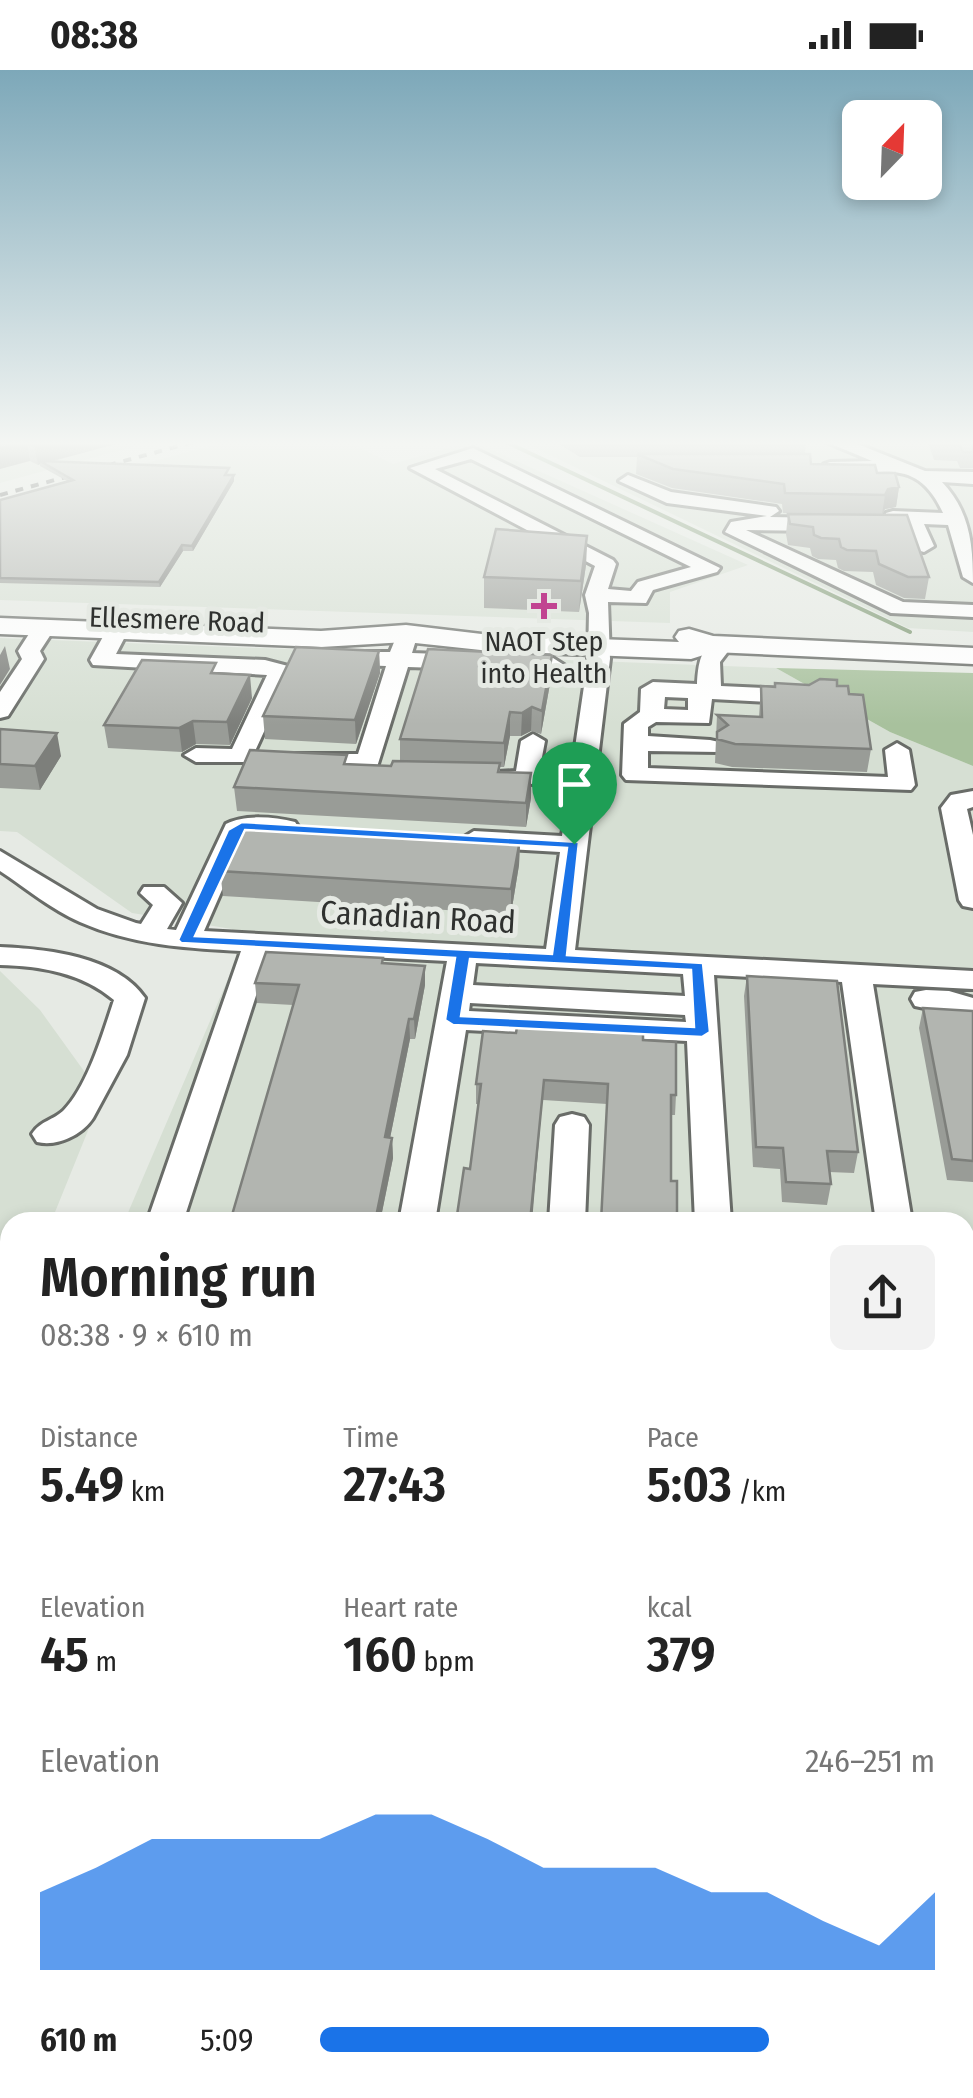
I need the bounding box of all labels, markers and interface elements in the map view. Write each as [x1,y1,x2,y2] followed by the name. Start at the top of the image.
[50,12,138,58] text: 08:38
[842,100,942,200] north arrow
[842,100,942,200] map controls
[531,593,557,619] marker: NAOT Step into Health
[88,600,266,640] street label: Ellesmere Road
[480,625,608,690] place label: NAOT Step into Health
[532,742,617,845] pin
[547,757,602,812] icon: arrive
[319,893,517,941] street label: Canadian Road
[40,1245,317,1311] text: Morning run
[830,1245,935,1350] button: share
[40,1316,253,1354] text: 08:38 · 9 × 610 m
[40,1421,138,1454] text: Distance
[343,1421,399,1454] text: Time
[647,1421,699,1454] text: Pace
[40,1454,124,1514] text: 5.49
[343,1454,446,1514] text: 27:43
[647,1454,732,1514] text: 5:03
[124,1475,165,1508] text: km
[732,1475,786,1508] text: /km
[40,1591,145,1624] text: Elevation
[343,1591,458,1624] text: Heart rate
[647,1591,692,1624] text: kcal
[40,1624,89,1684] text: 45
[343,1624,417,1684] text: 160
[647,1624,716,1684] text: 379
[89,1645,117,1678] text: m
[417,1645,475,1678] text: bpm
[40,1742,160,1780] text: Elevation
[805,1742,935,1780] text: 246–251 m
[40,2021,117,2059] text: 610 m
[200,2021,253,2059] text: 5:09

